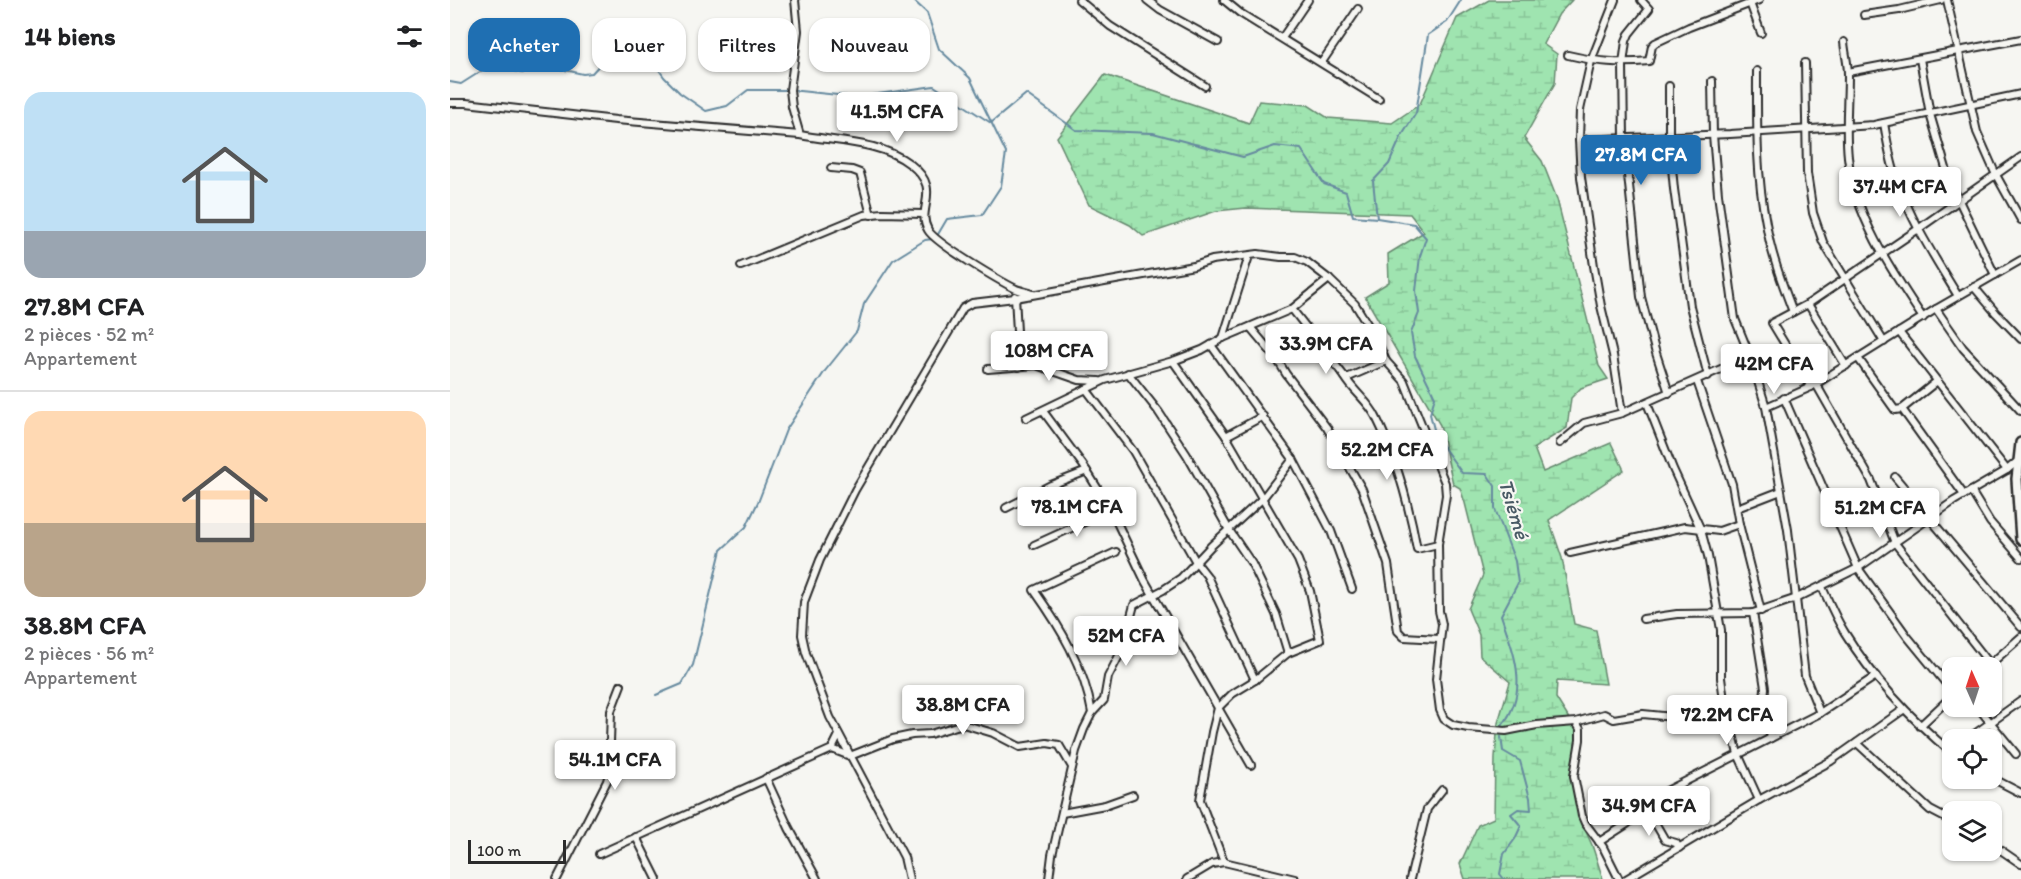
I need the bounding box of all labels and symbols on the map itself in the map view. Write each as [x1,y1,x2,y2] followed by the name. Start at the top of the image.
[828,92,966,143] pin: 41.5M CFA
[1572,135,1710,186] pin: 27.8M CFA
[1831,167,1969,218] pin: 37.4M CFA
[1257,324,1395,375] pin: 33.9M CFA
[987,331,1111,382] pin: 108M CFA
[1719,344,1829,395] pin: 42M CFA
[1318,430,1456,481] pin: 52.2M CFA
[1494,476,1536,543] water label: Tsiémé
[1008,487,1146,538] pin: 78.1M CFA
[1811,488,1949,539] pin: 51.2M CFA
[1071,616,1181,667] pin: 52M CFA
[1942,657,2002,717] north arrow
[894,685,1032,736] pin: 38.8M CFA
[1658,695,1796,746] pin: 72.2M CFA
[546,740,684,791] pin: 54.1M CFA
[1580,786,1718,837] pin: 34.9M CFA
[468,837,566,864] scale bar

